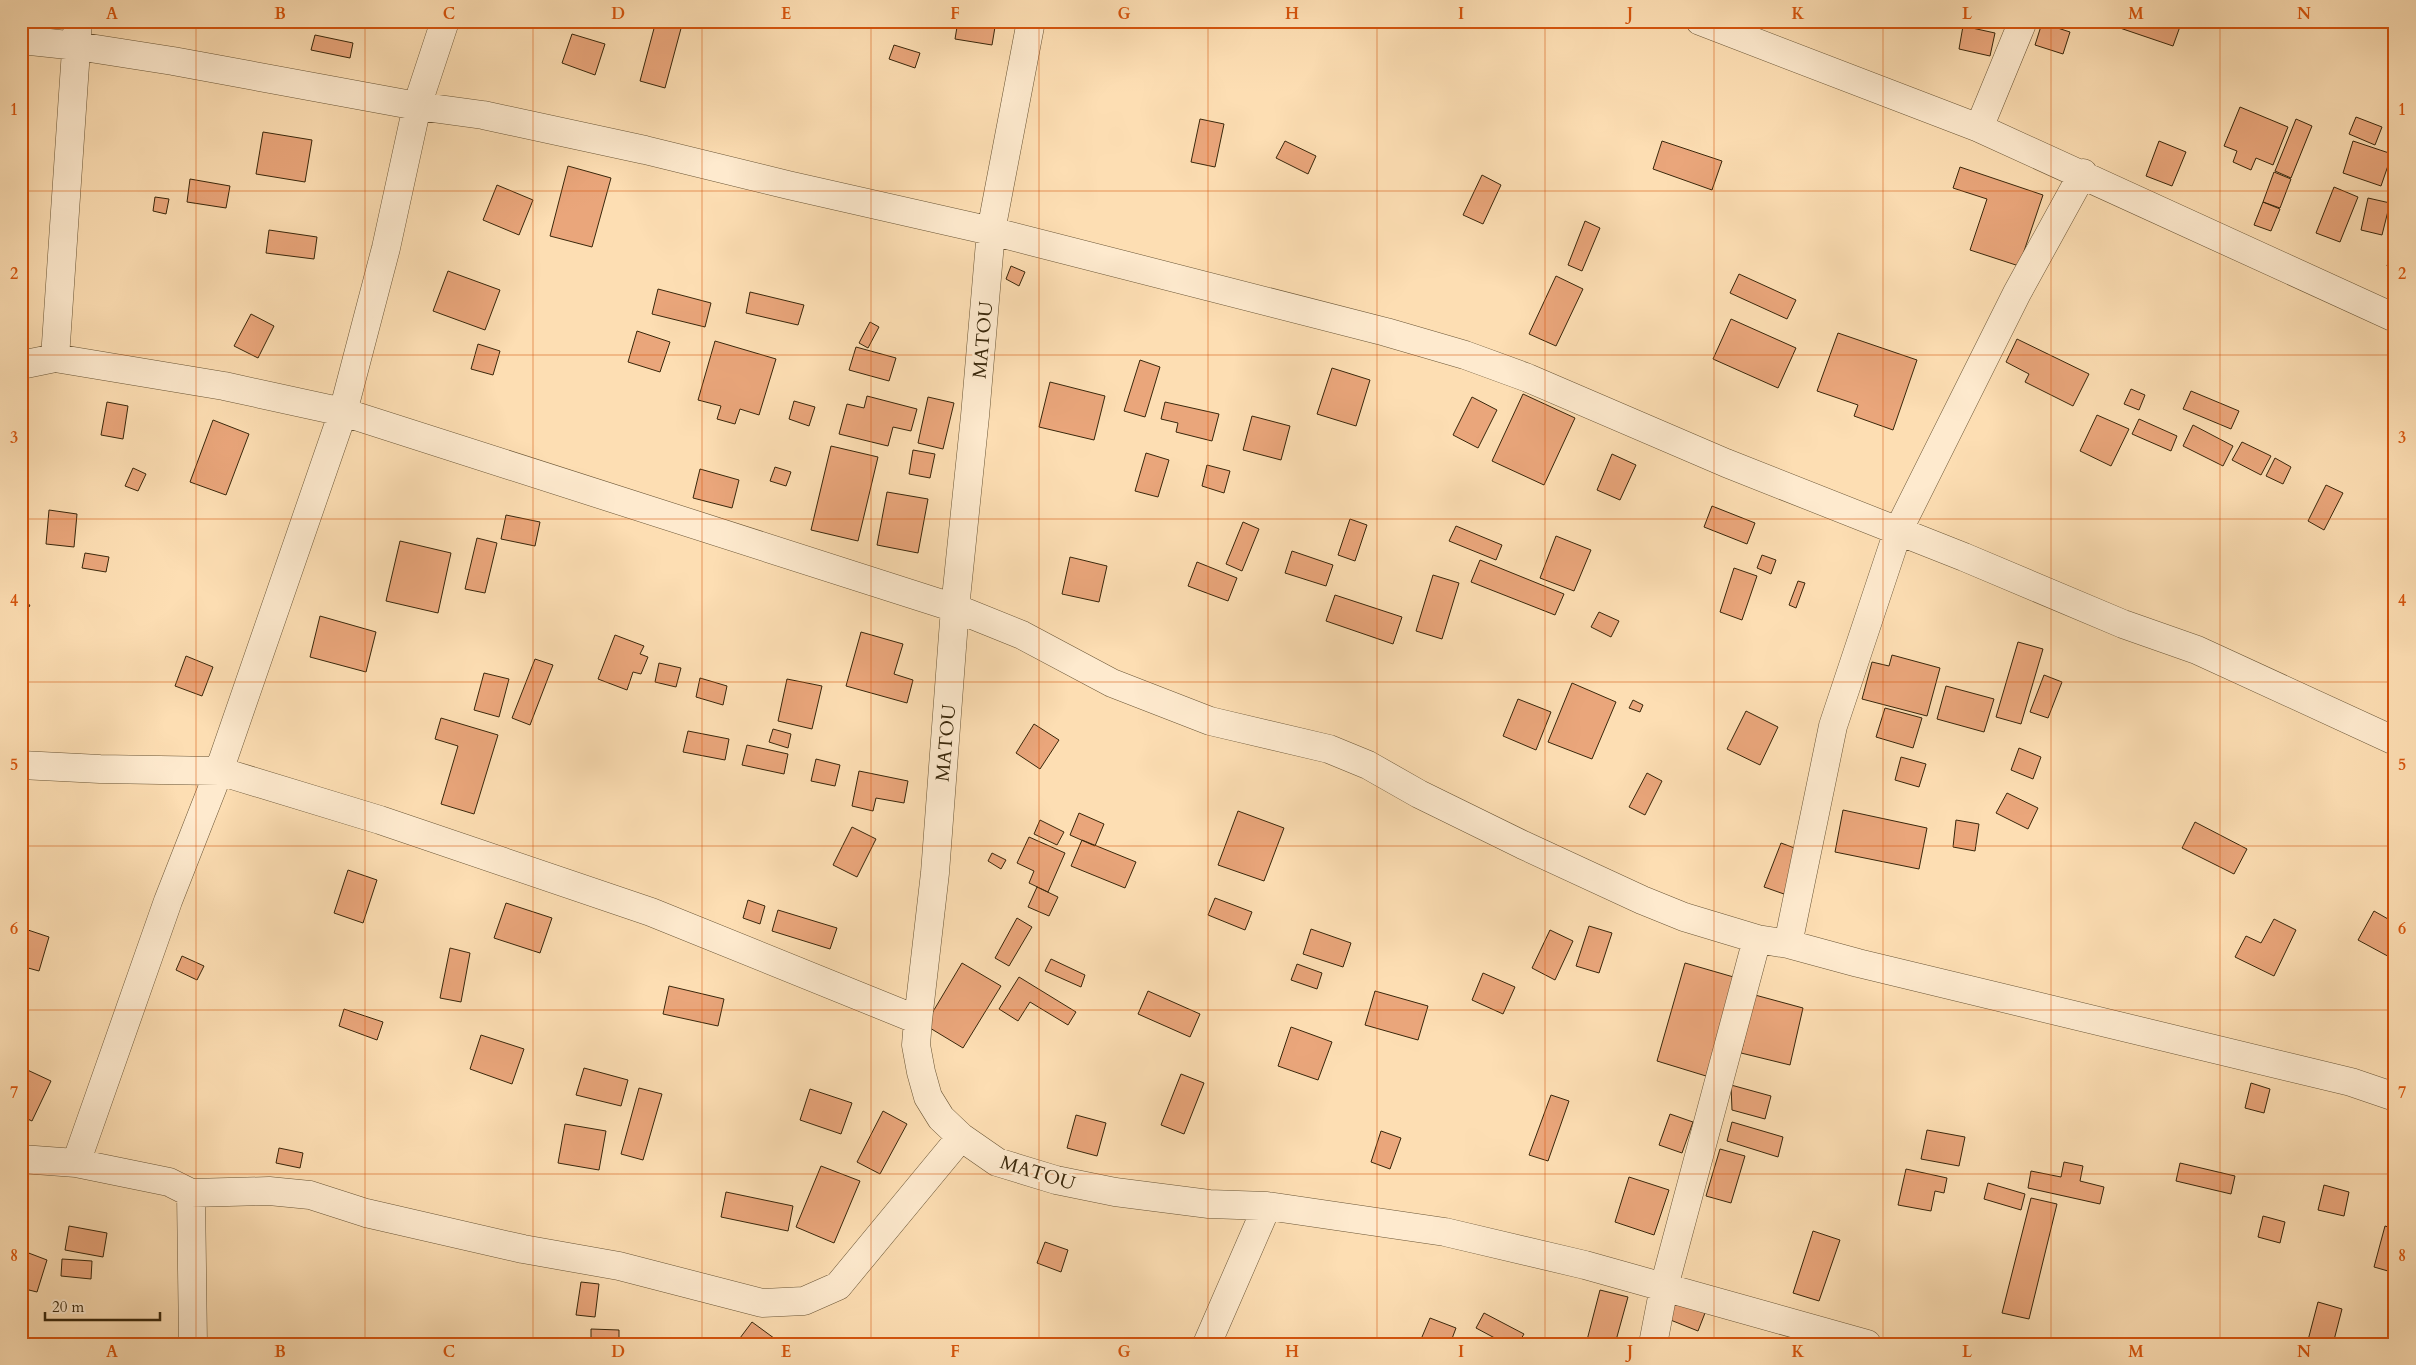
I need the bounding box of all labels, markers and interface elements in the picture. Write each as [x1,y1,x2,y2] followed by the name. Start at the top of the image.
[106,3,118,25] text: A
[274,3,286,25] text: B
[443,3,455,25] text: C
[611,3,625,25] text: D
[781,3,791,25] text: E
[950,3,960,25] text: F
[1117,3,1131,25] text: G
[1285,3,1299,25] text: H
[1458,3,1464,25] text: I
[1625,3,1633,25] text: J
[1792,3,1805,25] text: K
[1962,3,1973,25] text: L
[2128,3,2144,25] text: M
[2297,3,2311,25] text: N
[10,99,18,121] text: 1
[2398,99,2406,121] text: 1
[10,263,18,285] text: 2
[2398,263,2406,285] text: 2
[967,300,999,380] street label: MATOU
[10,427,18,449] text: 3
[2398,427,2406,449] text: 3
[10,590,18,612] text: 4
[2398,590,2406,612] text: 4
[930,703,962,783] street label: MATOU
[10,754,18,776] text: 5
[2398,754,2406,776] text: 5
[10,918,18,940] text: 6
[2398,918,2406,940] text: 6
[10,1082,18,1104] text: 7
[2398,1082,2406,1104] text: 7
[997,1149,1079,1197] street label: MATOU
[10,1245,18,1267] text: 8
[2398,1245,2406,1267] text: 8
[45,1290,160,1322] scale bar
[52,1297,84,1317] text: 20 m
[106,1341,118,1363] text: A
[274,1341,286,1363] text: B
[443,1341,455,1363] text: C
[611,1341,625,1363] text: D
[781,1341,791,1363] text: E
[950,1341,960,1363] text: F
[1117,1341,1131,1363] text: G
[1285,1341,1299,1363] text: H
[1458,1341,1464,1363] text: I
[1625,1341,1633,1363] text: J
[1792,1341,1805,1363] text: K
[1962,1341,1973,1363] text: L
[2128,1341,2144,1363] text: M
[2297,1341,2311,1363] text: N

